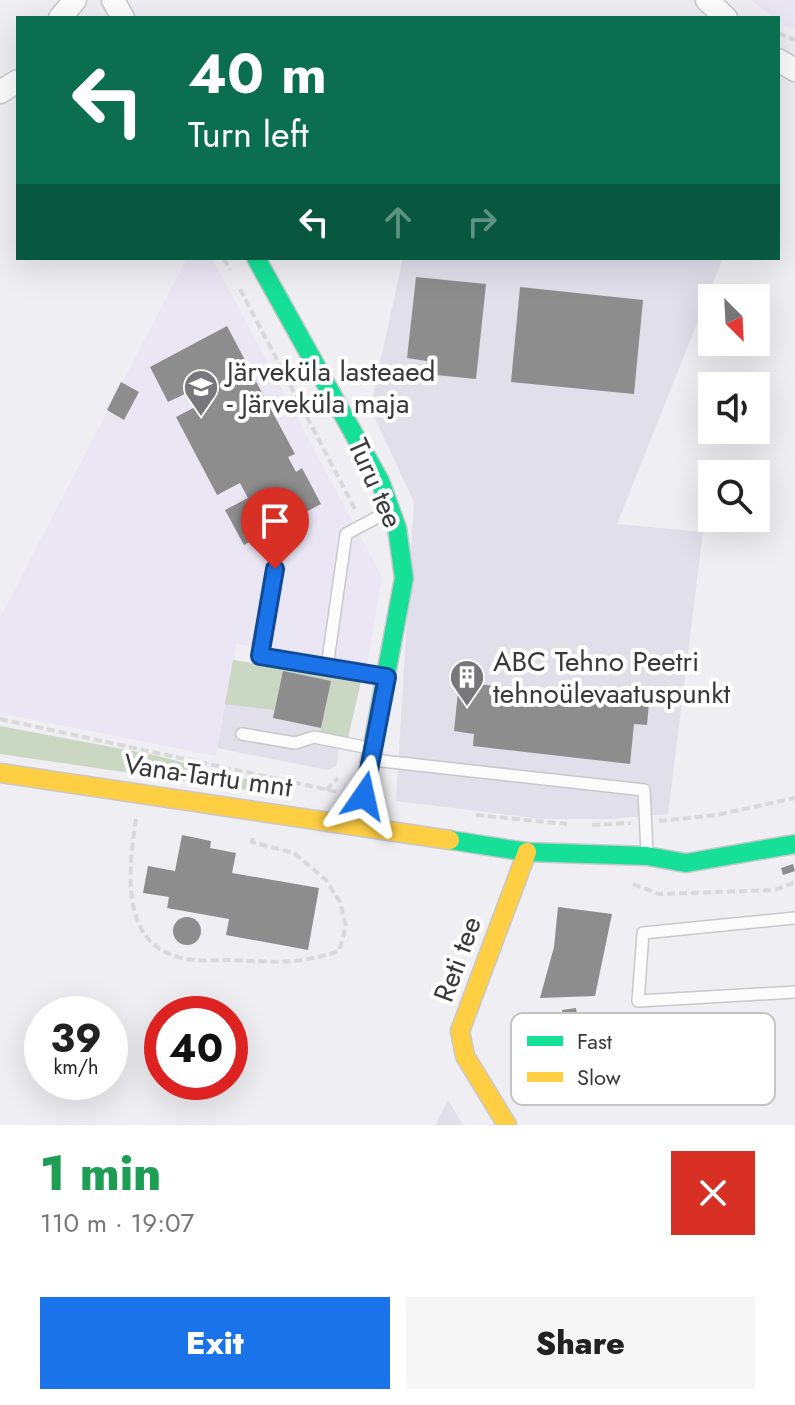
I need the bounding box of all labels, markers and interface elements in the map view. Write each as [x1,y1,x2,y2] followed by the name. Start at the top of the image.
[188,33,327,114] text: 40 m
[56,48,160,152] icon: left
[188,108,309,160] text: Turn left
[292,200,336,244] icon: left
[376,200,420,244] icon: ahead
[460,200,504,244] icon: right
[698,284,770,356] north arrow
[698,284,770,532] map controls
[223,351,436,424] place label: Järveküla lasteaed - Järveküla maja
[182,368,220,418] school or university icon: Järveküla lasteaed - Järveküla maja
[698,372,770,444] button: sound
[338,432,413,534] street label: Turu tee
[698,460,770,532] button: search
[241,487,309,569] pin
[253,499,297,543] icon: arrive
[493,641,731,714] place label: ABC Tehno Peetri tehnoülevaatuspunkt
[448,658,486,708] building icon: ABC Tehno Peetri tehnoülevaatuspunkt
[121,743,295,808] street label: Vana-Tartu mnt
[322,754,406,838] position arrow
[423,911,492,1008] street label: Reti tee
[144,996,248,1100] speed limit sign: 40
[50,1009,102,1067] text: 39
[511,1013,775,1105] legend
[577,1025,613,1057] text: Fast
[53,1053,99,1082] text: km/h
[577,1061,621,1093] text: Slow
[40,1139,161,1208] text: 1 min
[671,1151,755,1235] button: close
[40,1204,194,1242] text: 110 m · 19:07
[40,1297,390,1389] button: Exit
[406,1297,755,1389] button: Share

